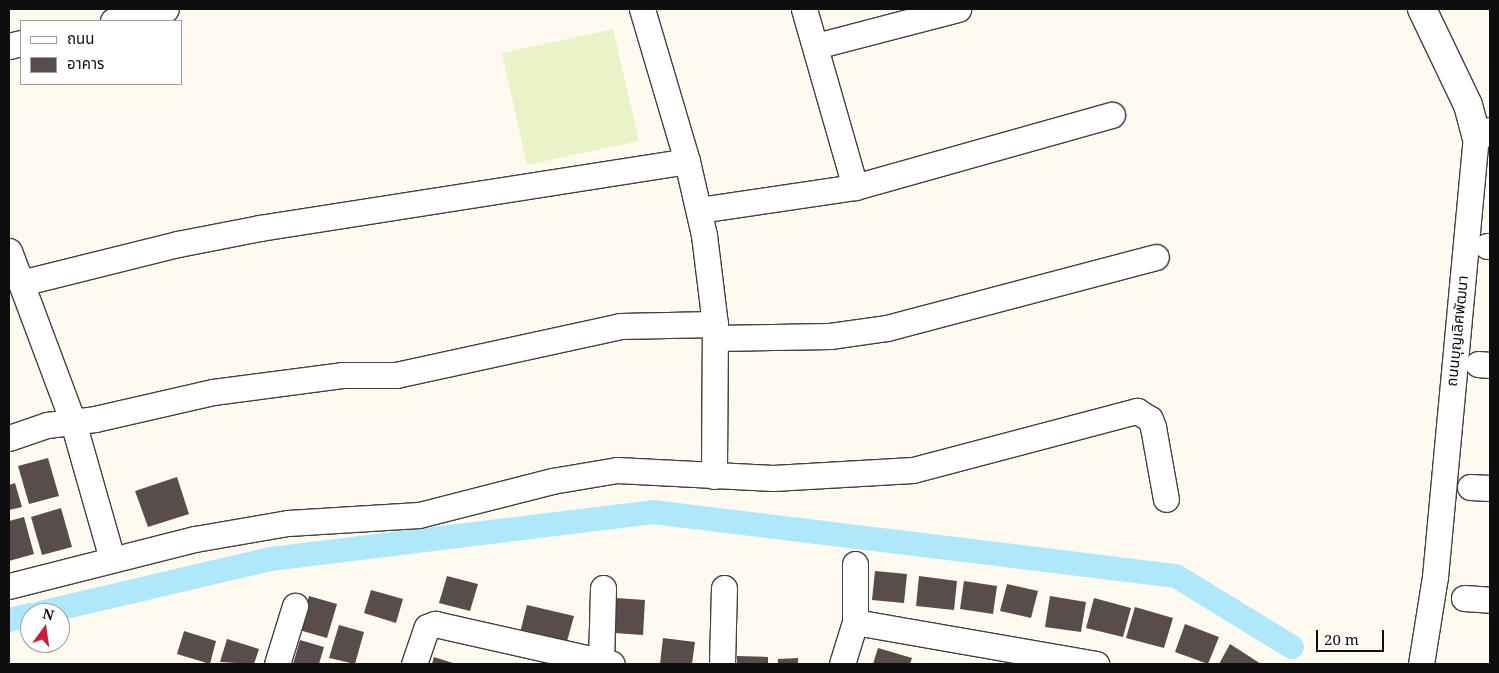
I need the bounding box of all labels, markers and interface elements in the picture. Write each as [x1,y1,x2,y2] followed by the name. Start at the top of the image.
[20,20,182,85] legend
[67,28,94,48] text: ถนน
[67,53,104,73] text: อาคาร
[1442,275,1472,387] street label: ถนนบุญเลิศพัฒนา
[20,603,70,653] north arrow
[41,603,56,624] text: N
[1319,620,1386,652] scale bar
[1324,629,1359,649] text: 20 m

